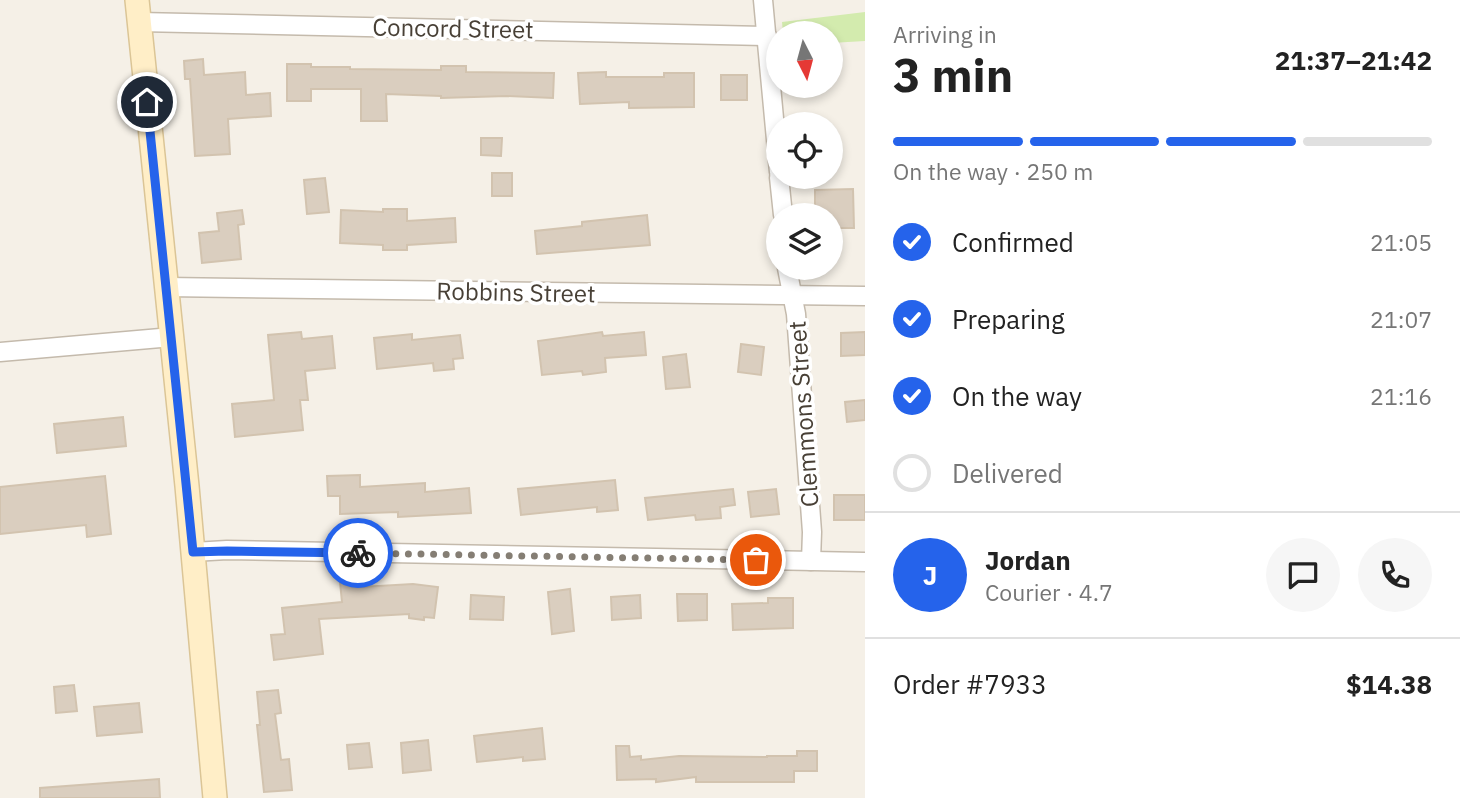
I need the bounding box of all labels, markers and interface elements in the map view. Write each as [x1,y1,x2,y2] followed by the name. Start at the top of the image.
[372,11,534,45] street label: Concord Street
[893,19,997,49] text: Arriving in
[766,21,844,98] north arrow
[766,21,843,280] map controls
[1275,43,1432,77] text: 21:37–21:42
[893,45,1013,105] text: 3 min
[117,72,177,132] pin
[128,83,166,121] icon: home
[766,112,843,189] button: locate
[893,156,1093,186] text: On the way · 250 m
[766,203,843,280] button: layers
[893,223,931,261] icon: check
[952,225,1074,259] text: Confirmed
[1370,227,1432,257] text: 21:05
[436,275,596,309] street label: Robbins Street
[893,300,931,338] icon: check
[952,302,1065,336] text: Preparing
[1370,304,1432,334] text: 21:07
[781,320,825,508] street label: Clemmons Street
[893,377,931,415] icon: check
[952,379,1082,413] text: On the way
[1370,381,1432,411] text: 21:16
[952,456,1063,490] text: Delivered
[323,518,393,588] courier
[726,530,786,590] pin
[339,534,377,572] icon: bike
[1266,538,1340,612] button: chat
[1358,538,1432,612] button: phone
[737,541,775,579] icon: bag
[985,543,1071,577] text: Jordan
[923,558,937,592] text: J
[985,577,1113,607] text: Courier · 4.7
[893,667,1047,701] text: Order #7933
[1346,667,1432,701] text: $14.38

